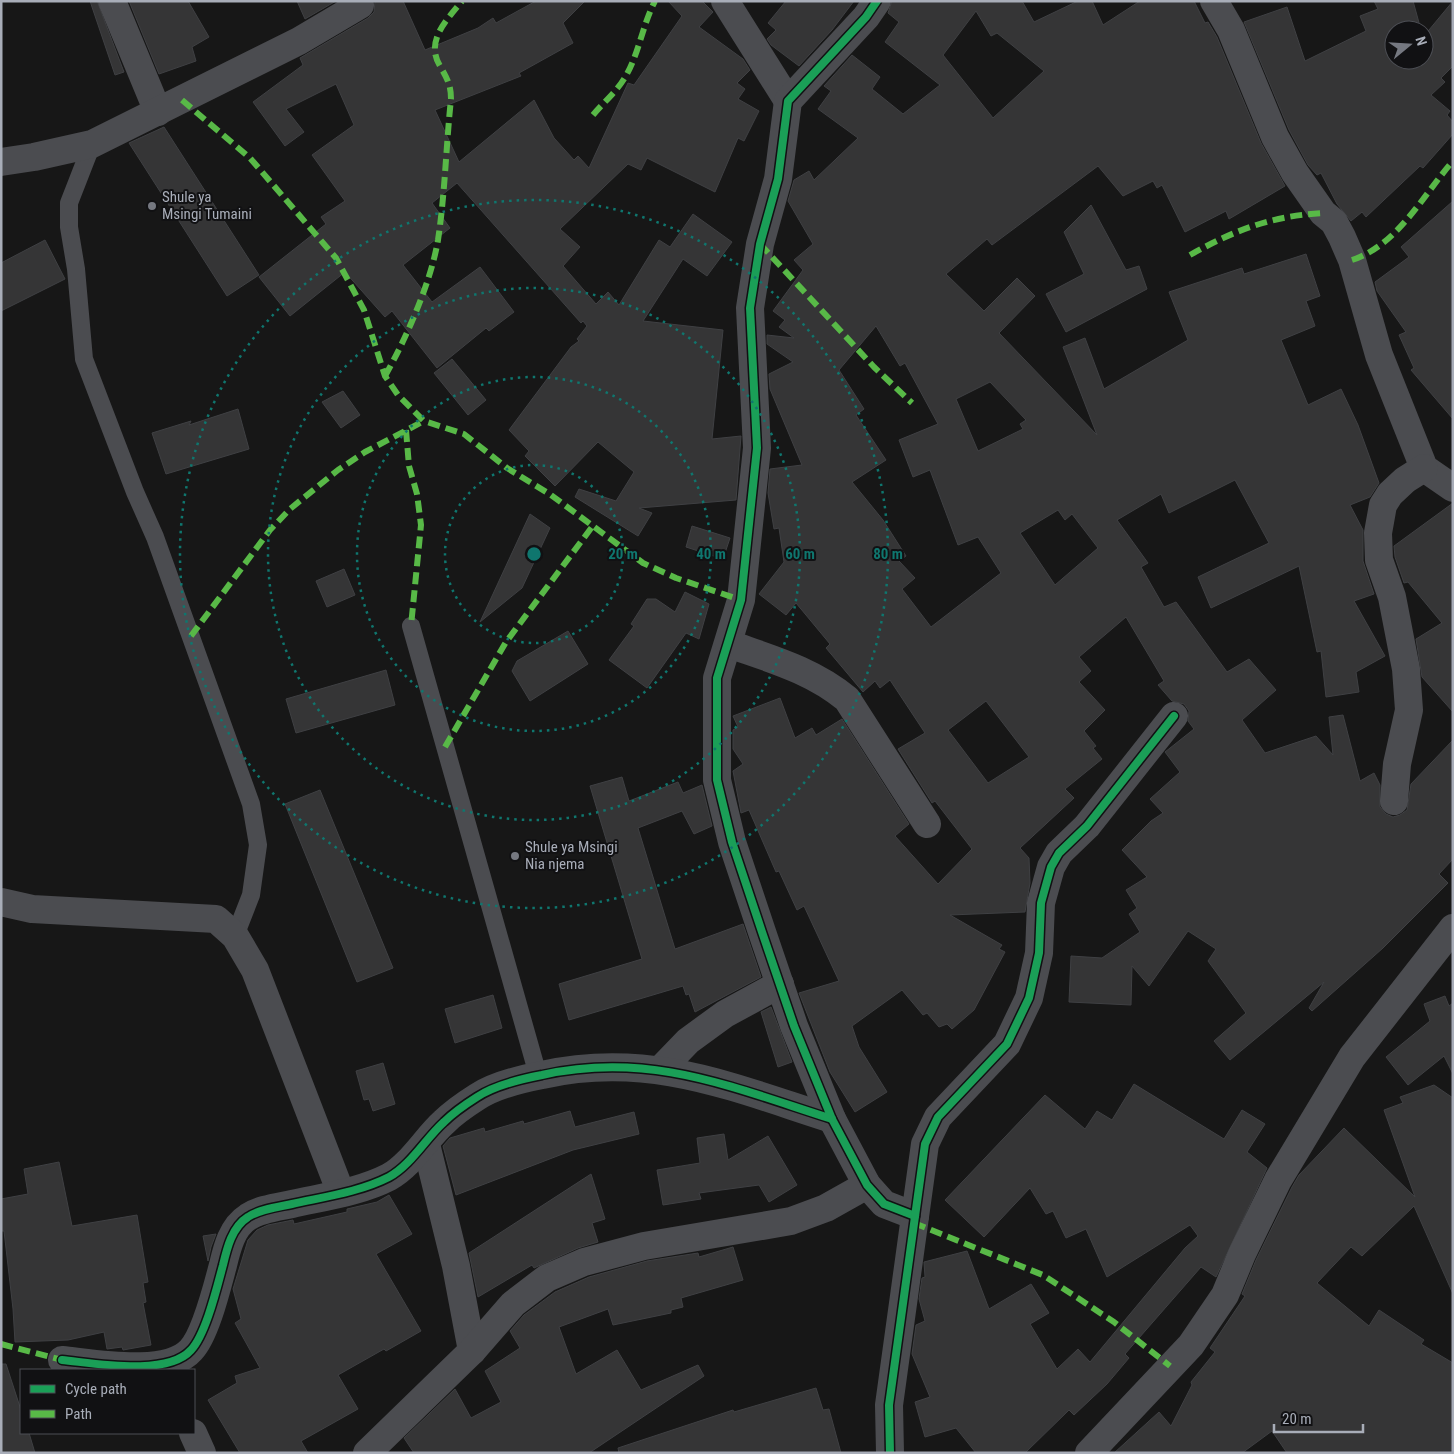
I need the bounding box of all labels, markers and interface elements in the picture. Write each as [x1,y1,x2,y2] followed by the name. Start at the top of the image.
[1384,20,1434,70] north arrow
[1412,34,1430,48] text: N
[162,188,252,223] place label: Shule ya Msingi Tumaini
[146,200,158,212] marker: Shule ya Msingi Tumaini
[525,545,543,563] centre of rings
[608,545,638,563] text: 20 m
[696,545,726,563] text: 40 m
[785,545,815,563] text: 60 m
[873,545,903,563] text: 80 m
[525,838,618,873] place label: Shule ya Msingi Nia njema
[509,850,521,862] marker: Shule ya Msingi Nia njema
[20,1369,195,1434] legend
[65,1380,127,1398] text: Cycle path
[1274,1402,1363,1434] scale bar
[65,1405,92,1423] text: Path
[1282,1410,1312,1428] text: 20 m

